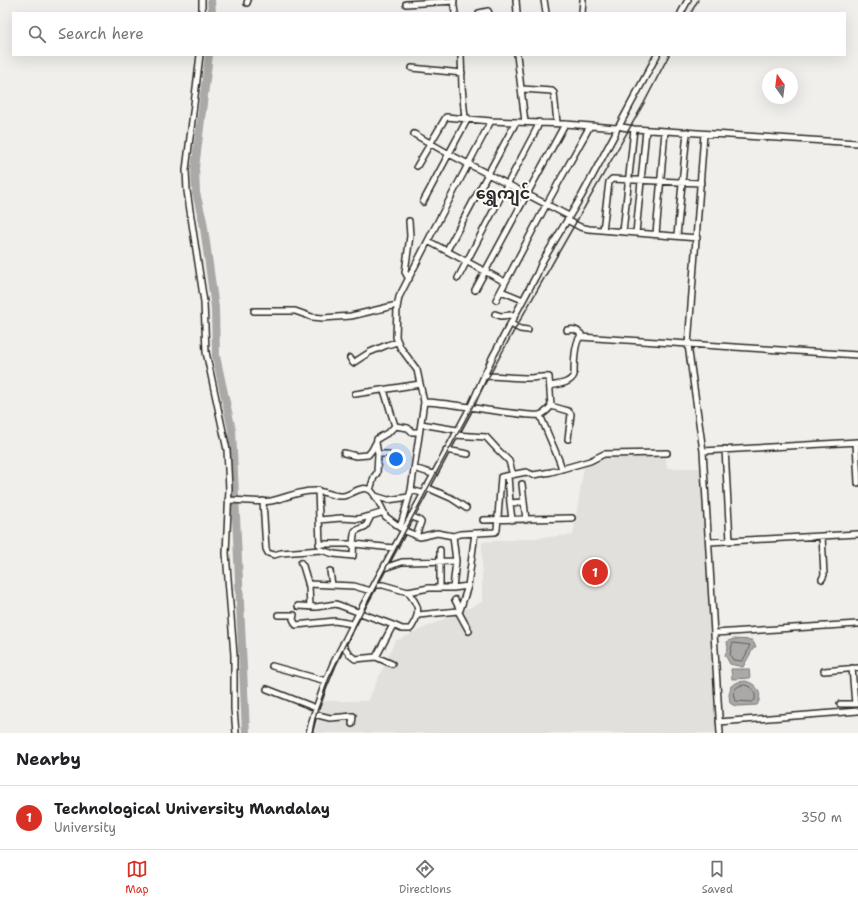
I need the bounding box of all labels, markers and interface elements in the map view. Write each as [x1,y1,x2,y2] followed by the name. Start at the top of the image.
[12,12,846,56] search box
[26,23,48,45] icon: search
[58,24,144,44] text: Search here
[762,68,798,104] north arrow
[476,182,530,207] district label: ရွှေကျင်
[386,449,406,469] your location
[582,557,608,587] pin: 1
[16,748,81,770] text: Nearby
[54,799,330,819] text: Technological University Mandalay
[26,809,32,826] text: 1
[801,809,842,826] text: 350 m
[54,819,116,836] text: University
[125,858,149,897] tab: Map
[399,858,451,897] tab: Directions
[702,858,733,897] tab: Saved

